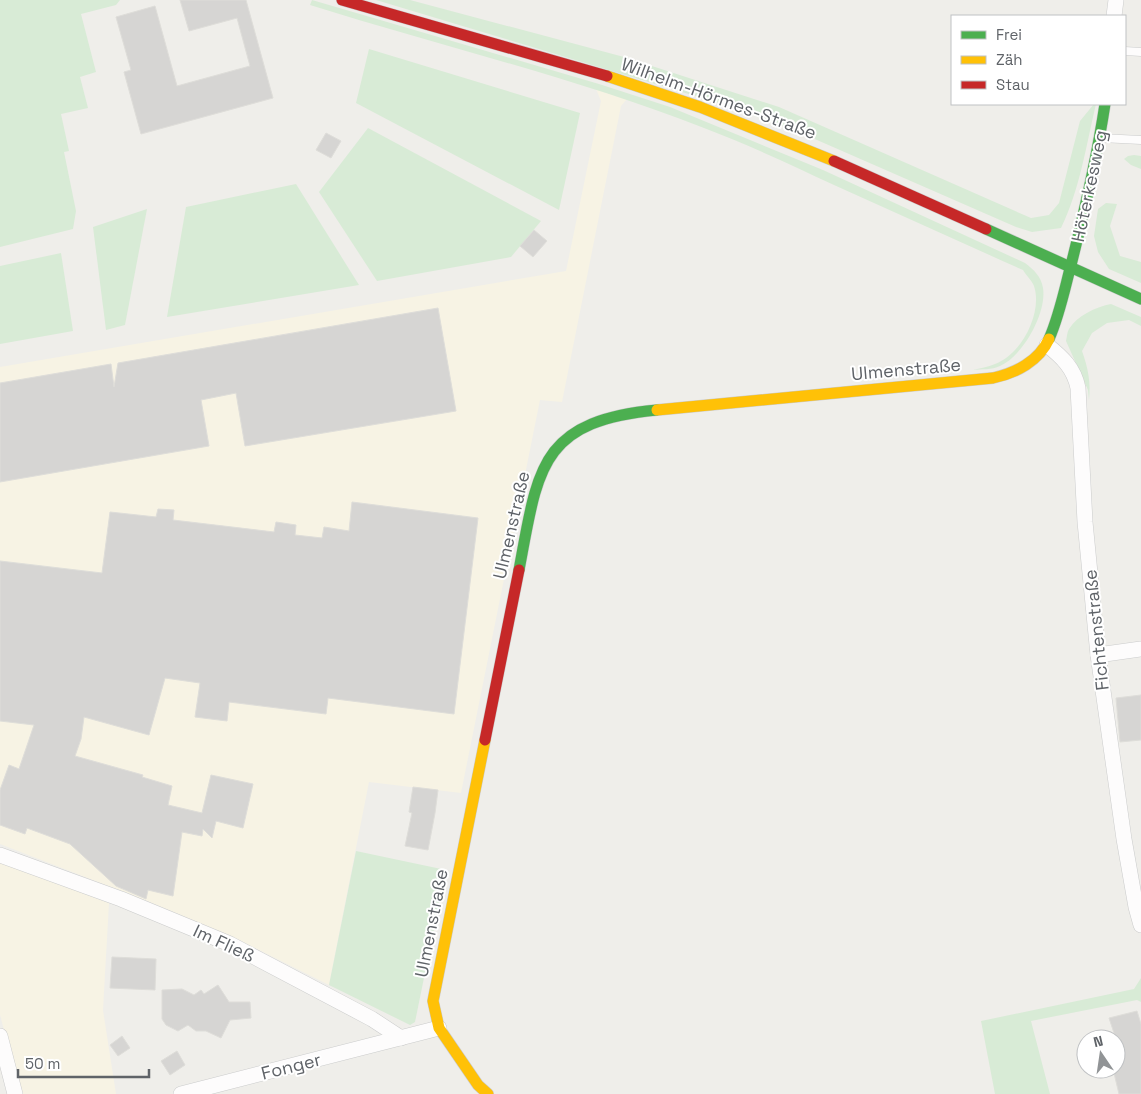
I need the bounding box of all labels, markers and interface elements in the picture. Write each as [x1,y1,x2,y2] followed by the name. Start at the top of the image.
[951,15,1126,105] legend
[996,25,1022,44] text: Frei
[996,50,1022,69] text: Zäh
[618,52,820,144] street label: Wilhelm-Hörmes-Straße
[996,75,1030,94] text: Stau
[1066,128,1112,244] street label: Höterkesweg
[850,353,962,385] street label: Ulmenstraße
[487,469,535,581] street label: Ulmenstraße
[1078,568,1114,692] street label: Fichtenstraße
[409,867,453,979] street label: Ulmenstraße
[190,919,258,967] street label: Im Fließ
[1076,1029,1126,1079] north arrow
[1091,1032,1105,1051] text: N
[18,1046,149,1078] scale bar
[259,1047,323,1085] street label: Fonger
[25,1054,60,1073] text: 50 m

